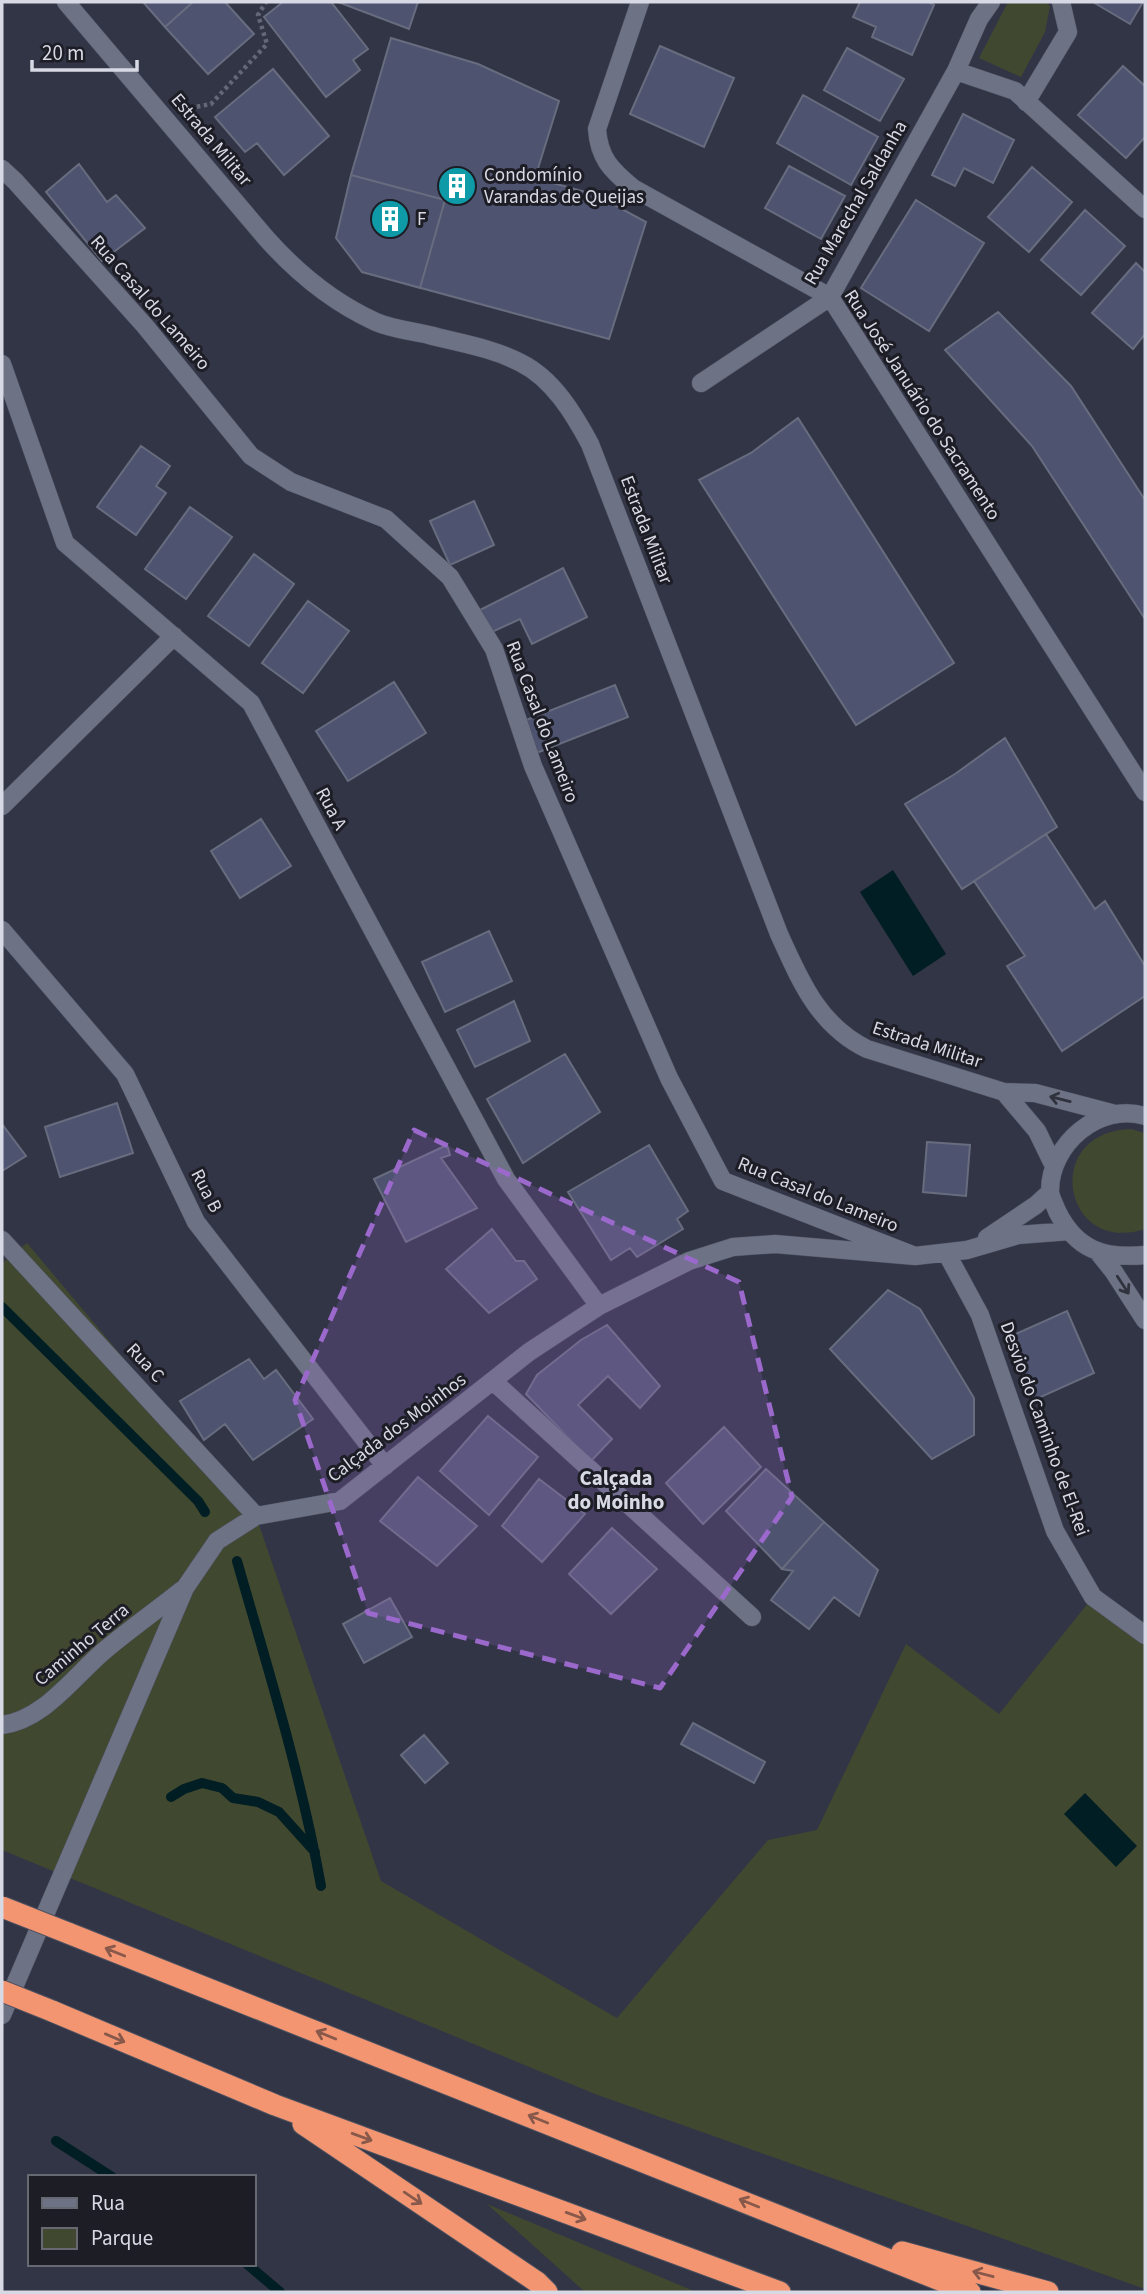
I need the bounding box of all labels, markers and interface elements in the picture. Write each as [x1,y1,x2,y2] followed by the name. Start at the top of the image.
[32,28,136,72] scale bar
[42,38,84,68] text: 20 m
[164,88,258,193] street label: Estrada Militar
[798,116,914,290] street label: Rua Marechal Saldanha
[484,162,644,211] place label: Condomínio Varandas de Queijas
[436,165,478,207] building icon: Condomínio Varandas de Queijas
[369,198,411,240] building icon: F
[417,206,426,233] place label: F
[84,230,216,376] street label: Rua Casal do Lameiro
[837,284,1007,526] street label: Rua José Januário do Sacramento
[613,472,679,588] street label: Estrada Militar
[499,637,585,807] street label: Rua Casal do Lameiro
[309,783,354,836] street label: Rua A
[869,1015,986,1076] street label: Estrada Militar
[1049,1092,1072,1105] one-way arrow
[734,1150,902,1240] street label: Rua Casal do Lameiro
[184,1165,228,1217] street label: Rua B
[1116,1275,1130,1295] one-way arrow
[993,1318,1095,1540] street label: Desvio do Caminho de El-Rei
[120,1337,170,1389] street label: Rua C
[322,1367,472,1489] street label: Calçada dos Moinhos
[568,1463,665,1517] district label: Calçada do Moinho
[29,1597,135,1693] street label: Caminho Terra
[104,1944,126,1957] one-way arrow
[316,2028,337,2041] one-way arrow
[103,2032,125,2045] one-way arrow
[527,2112,549,2125] one-way arrow
[351,2132,373,2144] one-way arrow
[28,2175,256,2266] legend
[91,2188,125,2218] text: Rua
[403,2191,422,2205] one-way arrow
[739,2195,760,2208] one-way arrow
[564,2211,586,2224] one-way arrow
[91,2223,153,2253] text: Parque
[972,2267,994,2280] one-way arrow

